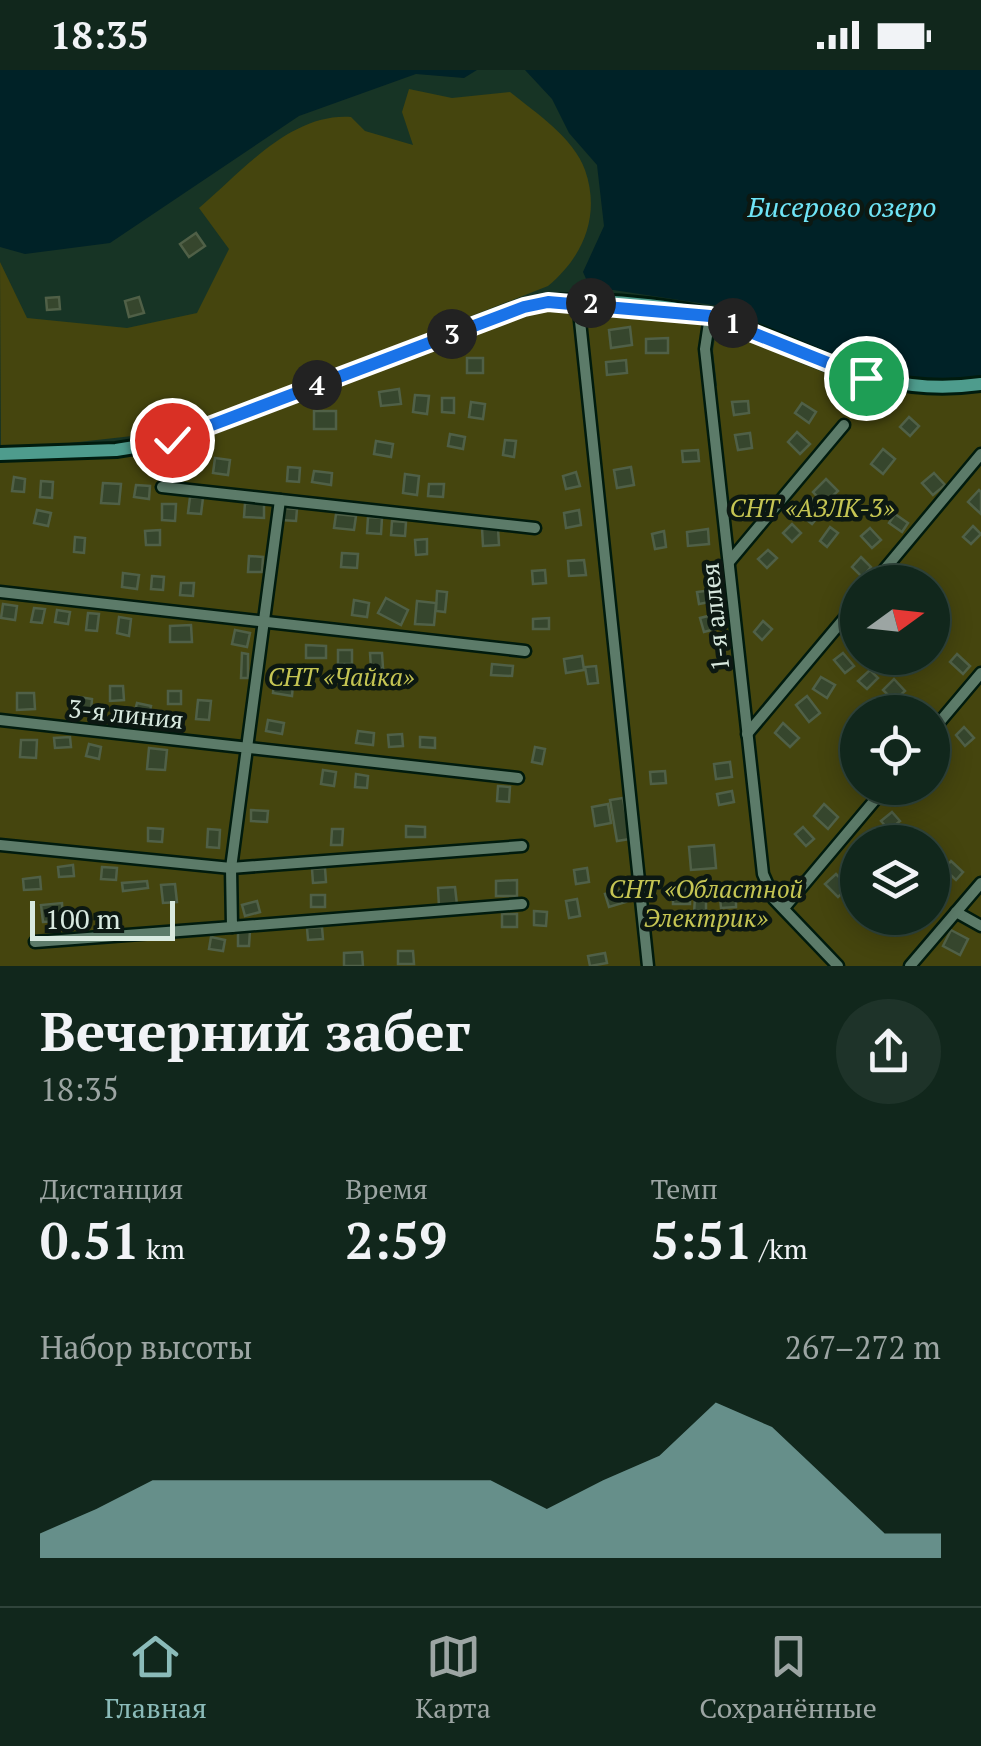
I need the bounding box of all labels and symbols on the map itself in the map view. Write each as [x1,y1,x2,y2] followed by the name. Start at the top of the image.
[746,188,937,225] water label: Бисерово озеро
[566,278,616,328] pin: 2
[708,298,758,348] pin: 1
[427,309,477,359] pin: 3
[824,336,909,421] pin
[292,360,342,410] pin: 4
[130,398,215,483] pin
[730,491,895,524] park label: СНТ «АЗЛК-3»
[692,561,737,673] street label: 1-я аллея
[840,565,950,675] north arrow
[268,660,415,693] park label: СНТ «Чайка»
[67,691,185,736] street label: 3-я линия
[609,872,803,934] park label: СНТ «Областной Электрик»
[30,896,175,940] scale bar

